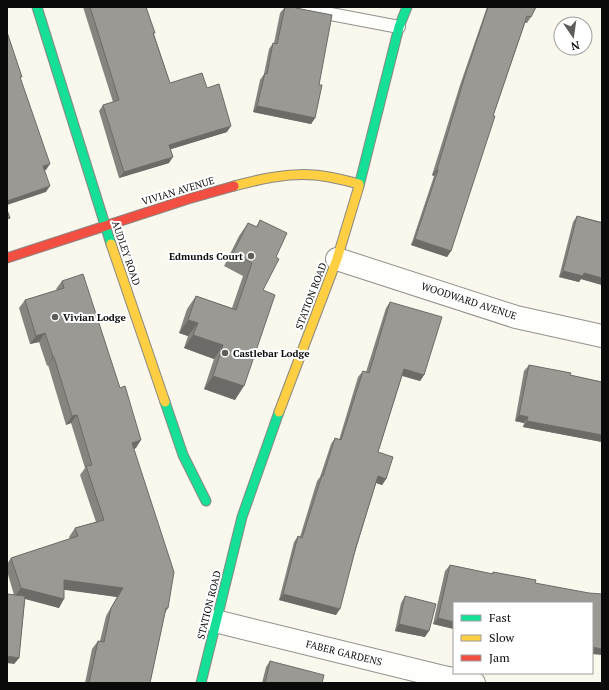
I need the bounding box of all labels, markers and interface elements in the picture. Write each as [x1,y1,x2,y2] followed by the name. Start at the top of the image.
[553,16,593,56] north arrow
[569,38,581,54] text: N
[140,174,216,208] street label: VIVIAN AVENUE
[109,219,143,287] street label: AUDLEY ROAD
[169,250,243,263] place label: Edmunds Court
[246,251,256,261] marker: Edmunds Court
[292,261,330,331] street label: STATION ROAD
[420,279,519,323] street label: WOODWARD AVENUE
[63,311,126,324] place label: Vivian Lodge
[50,312,60,322] marker: Vivian Lodge
[233,347,310,360] place label: Castlebar Lodge
[220,348,230,358] marker: Castlebar Lodge
[194,569,224,641] street label: STATION ROAD
[453,602,593,674] legend
[489,610,512,625] text: Fast
[489,630,515,645] text: Slow
[305,637,383,669] street label: FABER GARDENS
[489,650,510,665] text: Jam

